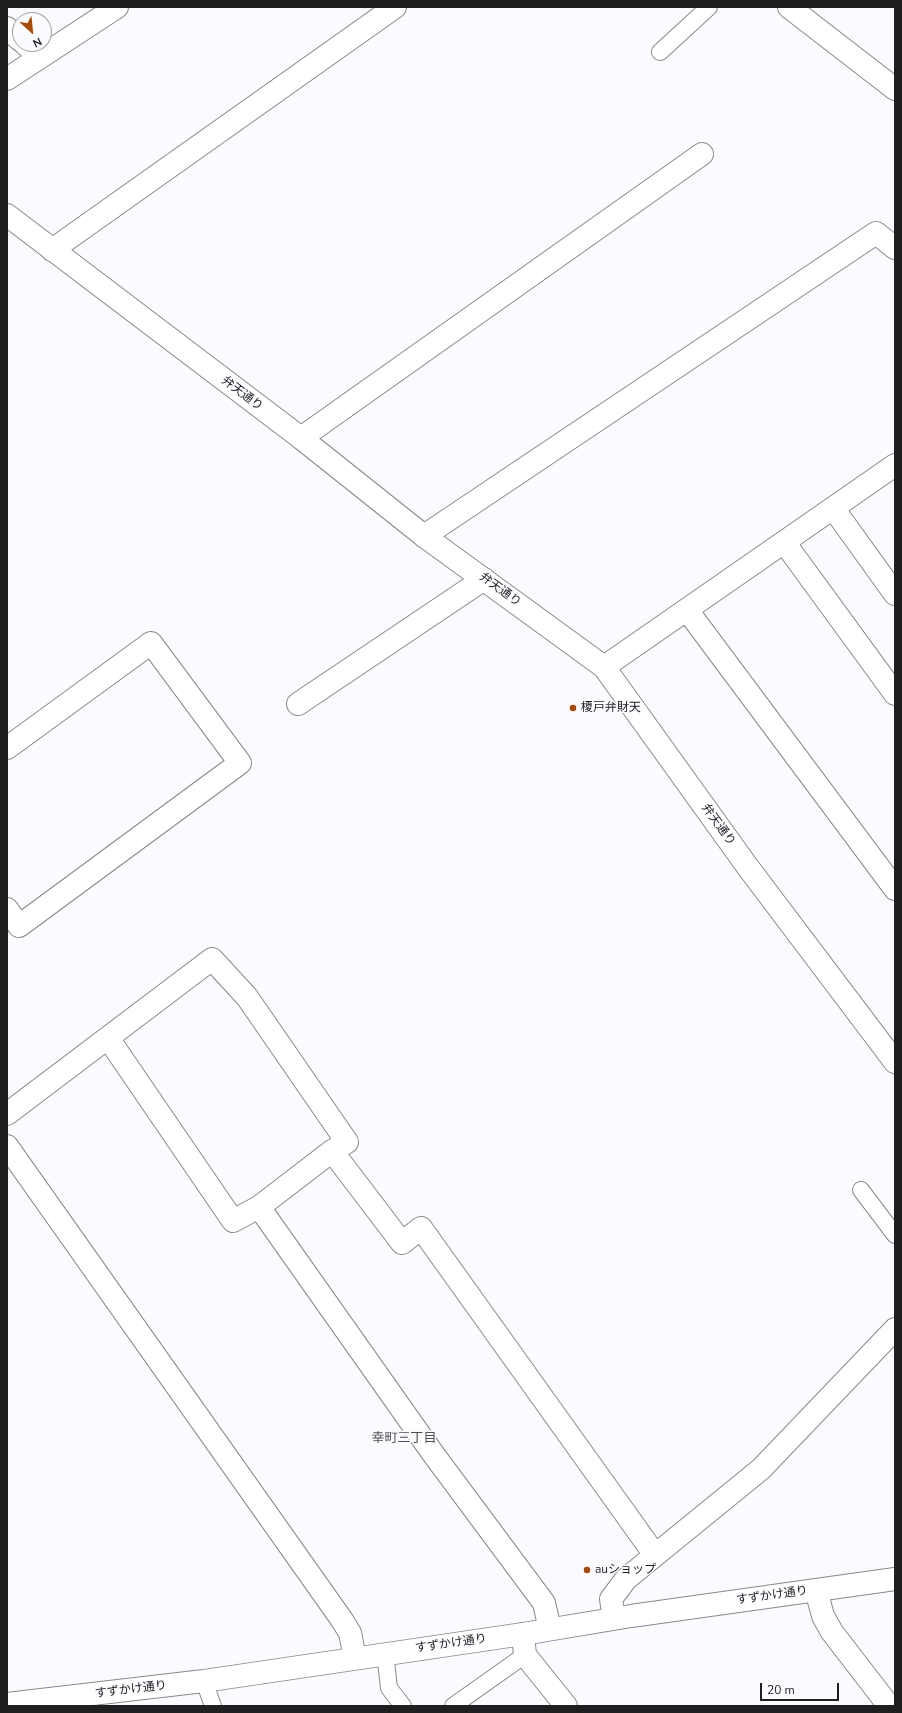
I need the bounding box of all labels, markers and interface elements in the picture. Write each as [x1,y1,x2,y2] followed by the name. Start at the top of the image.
[12,12,52,52] north arrow
[30,34,44,51] text: N
[218,374,266,414] street label: 弁天通り
[476,570,524,610] street label: 弁天通り
[581,701,641,715] place label: 榎戸弁財天
[568,703,578,713] marker: 榎戸弁財天
[698,801,738,849] street label: 弁天通り
[372,1431,436,1447] district label: 幸町三丁目
[595,1563,656,1577] place label: auショップ
[582,1565,592,1575] marker: auショップ
[735,1584,809,1608] street label: すずかけ通り
[414,1632,488,1656] street label: すずかけ通り
[762,1675,841,1701] scale bar
[94,1678,168,1702] street label: すずかけ通り
[767,1682,795,1698] text: 20 m

